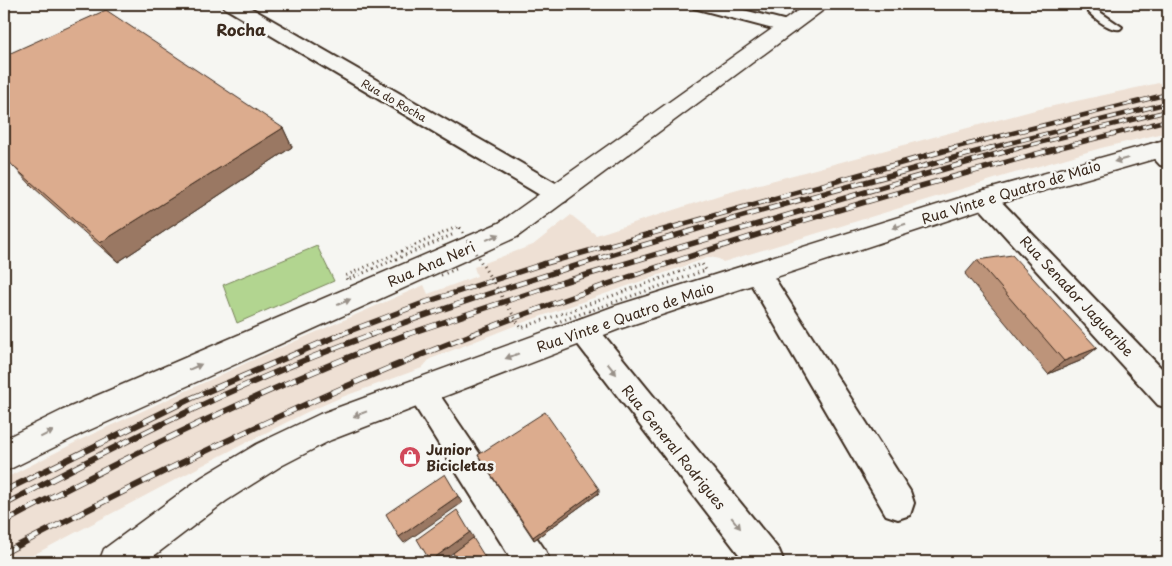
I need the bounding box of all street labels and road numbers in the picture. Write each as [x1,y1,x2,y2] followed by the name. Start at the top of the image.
[358,74,430,126] street label: Rua do Rocha
[919,155,1103,229] street label: Rua Vinte e Quatro de Maio
[1015,231,1139,361] street label: Rua Senador Jaguaribe
[384,236,478,292] street label: Rua Ana Neri
[533,277,717,357] street label: Rua Vinte e Quatro de Maio
[617,380,731,514] street label: Rua General Rodrigues

